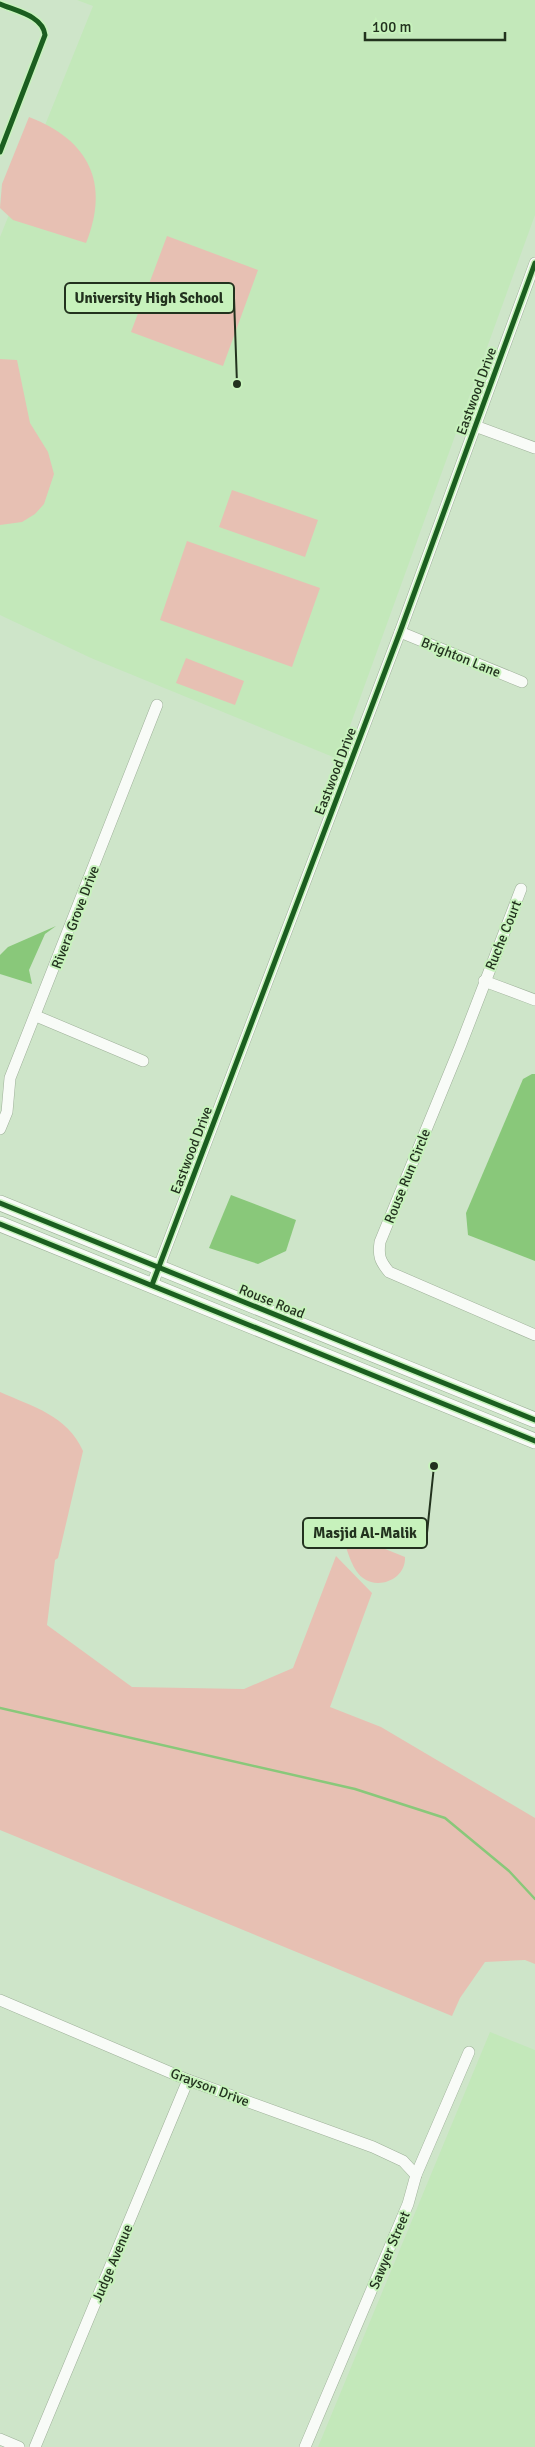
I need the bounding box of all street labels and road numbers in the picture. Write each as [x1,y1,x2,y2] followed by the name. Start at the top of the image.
[453,345,500,437] street label: Eastwood Drive
[419,634,503,681] street label: Brighton Lane
[311,725,360,817] street label: Eastwood Drive
[48,863,103,971] street label: Rivera Grove Drive
[482,898,525,973] street label: Ruche Court
[167,1104,216,1196] street label: Eastwood Drive
[381,1126,434,1226] street label: Rouse Run Circle
[236,1281,307,1322] street label: Rouse Road
[168,2065,252,2110] street label: Grayson Drive
[365,2209,414,2292] street label: Sawyer Street
[88,2222,136,2305] street label: Judge Avenue

